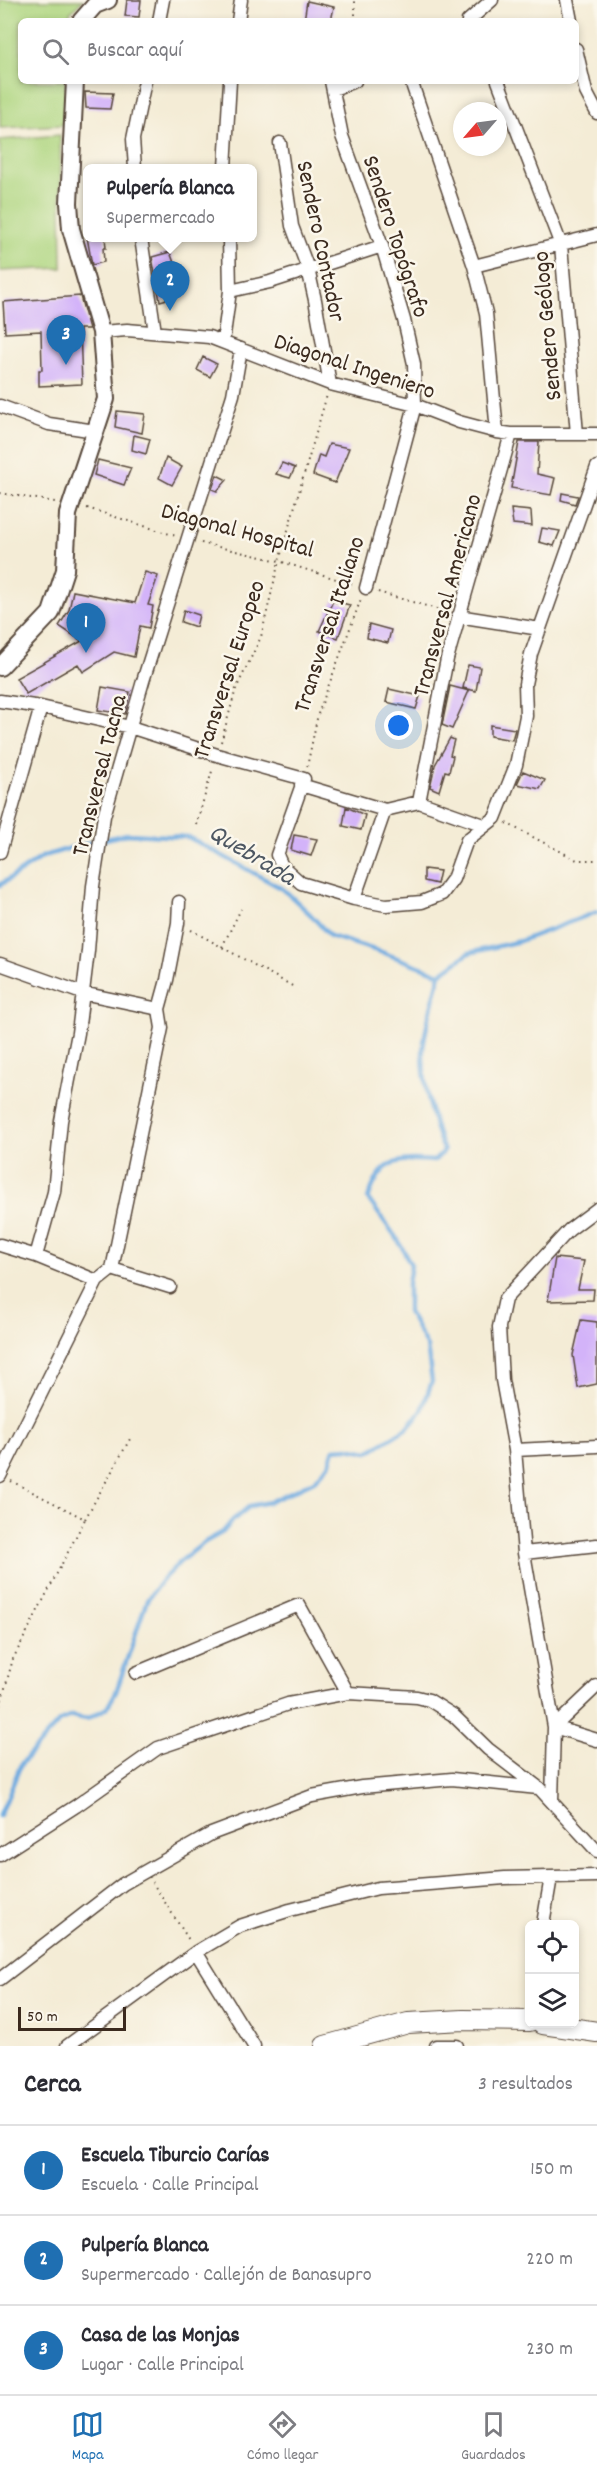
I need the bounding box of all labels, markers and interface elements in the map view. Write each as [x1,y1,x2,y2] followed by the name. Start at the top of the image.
[18,18,579,84] search box
[39,35,72,68] icon: search
[87,36,182,67] text: Buscar aquí
[453,102,507,156] north arrow
[352,151,436,322] street label: Sendero Topógrafo
[285,158,353,325] street label: Sendero Contador
[83,164,257,242] popup
[106,174,234,205] text: Pulpería Blanca
[106,205,215,233] text: Supermercado
[526,250,572,402] street label: Sendero Geólogo
[150,262,190,311] pin: 2
[46,316,86,365] pin: 3
[269,326,439,410] street label: Diagonal Ingeniero
[405,490,492,701] street label: Transversal Americano
[157,495,318,569] street label: Diagonal Hospital
[286,532,375,718] street label: Transversal Italiano
[186,576,276,764] street label: Transversal Europeo
[66,604,106,653] pin: 1
[64,690,138,860] street label: Transversal Tacna
[384,711,413,740] your location
[201,816,303,897] water label: Quebrada
[525,1920,579,2028] map controls
[525,1920,579,1974] button: locate
[525,1974,579,2028] button: layers
[18,2004,126,2032] scale bar
[27,2006,58,2029] text: 50 m
[24,2067,81,2104] text: Cerca
[478,2071,573,2099] text: 3 resultados
[81,2141,270,2172] text: Escuela Tiburcio Carías
[41,2156,46,2184] text: 1
[530,2156,573,2184] text: 150 m
[81,2172,258,2200] text: Escuela · Calle Principal
[81,2231,208,2262] text: Pulpería Blanca
[39,2246,48,2274] text: 2
[526,2246,573,2274] text: 220 m
[81,2262,372,2290] text: Supermercado · Callejón de Banasupro
[81,2321,240,2352] text: Casa de las Monjas
[39,2336,48,2364] text: 3
[526,2336,573,2364] text: 230 m
[81,2352,244,2380] text: Lugar · Calle Principal
[71,2408,104,2467] tab: Mapa
[247,2408,319,2467] tab: Cómo llegar
[461,2408,526,2467] tab: Guardados

